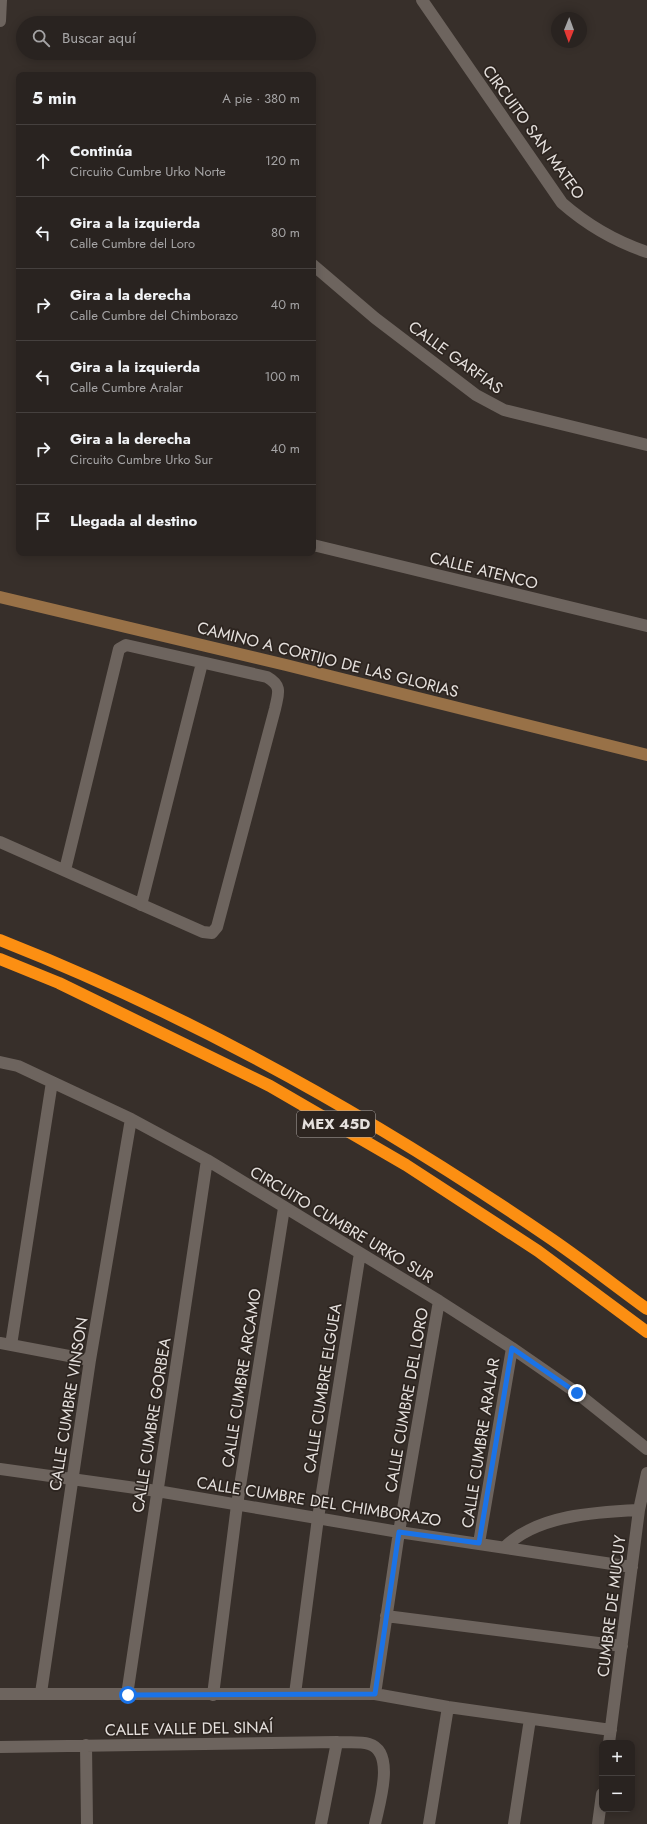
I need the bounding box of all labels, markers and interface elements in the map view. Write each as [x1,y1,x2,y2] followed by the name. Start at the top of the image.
[551,12,587,48] north arrow
[16,16,316,60] search box
[30,27,52,49] icon: search
[62,27,136,49] text: Buscar aquí
[477,61,590,204] street label: CIRCUITO SAN MATEO
[32,86,76,110] text: 5 min
[222,89,300,108] text: A pie · 380 m
[70,140,132,162] text: Continúa
[32,150,54,172] icon: ahead
[265,151,300,170] text: 120 m
[70,162,226,181] text: Circuito Cumbre Urko Norte
[70,212,200,234] text: Gira a la izquierda
[32,222,54,244] icon: left
[271,223,300,242] text: 80 m
[70,234,195,253] text: Calle Cumbre del Loro
[70,284,191,306] text: Gira a la derecha
[32,294,54,316] icon: right
[271,295,300,314] text: 40 m
[70,306,238,325] text: Calle Cumbre del Chimborazo
[404,315,508,400] street label: CALLE GARFIAS
[70,356,200,378] text: Gira a la izquierda
[32,366,54,388] icon: left
[265,367,300,386] text: 100 m
[70,378,183,397] text: Calle Cumbre Aralar
[70,428,191,450] text: Gira a la derecha
[32,438,54,460] icon: right
[271,439,300,458] text: 40 m
[70,450,213,469] text: Circuito Cumbre Urko Sur
[32,510,54,532] icon: arrive
[70,510,197,532] text: Llegada al destino
[427,546,540,595] street label: CALLE ATENCO
[195,616,461,703] street label: CAMINO A CORTIJO DE LAS GLORIAS
[297,1111,375,1137] road number: MEX 45D
[246,1160,438,1289] street label: CIRCUITO CUMBRE URKO SUR
[216,1287,267,1469] street label: CALLE CUMBRE ARCAMO
[298,1301,347,1475] street label: CALLE CUMBRE ELGUEA
[379,1306,434,1494] street label: CALLE CUMBRE DEL LORO
[43,1316,94,1493] street label: CALLE CUMBRE VINSON
[126,1335,177,1514] street label: CALLE CUMBRE GORBEA
[456,1356,505,1530] street label: CALLE CUMBRE ARALAR
[568,1384,586,1402] route end
[195,1471,443,1532] street label: CALLE CUMBRE DEL CHIMBORAZO
[591,1534,632,1678] street label: CUMBRE DE MUCUY
[119,1686,137,1704] route start
[105,1716,274,1741] street label: CALLE VALLE DEL SINAÍ
[599,1740,635,1812] map controls
[599,1740,635,1776] button: +
[599,1776,635,1812] button: −

